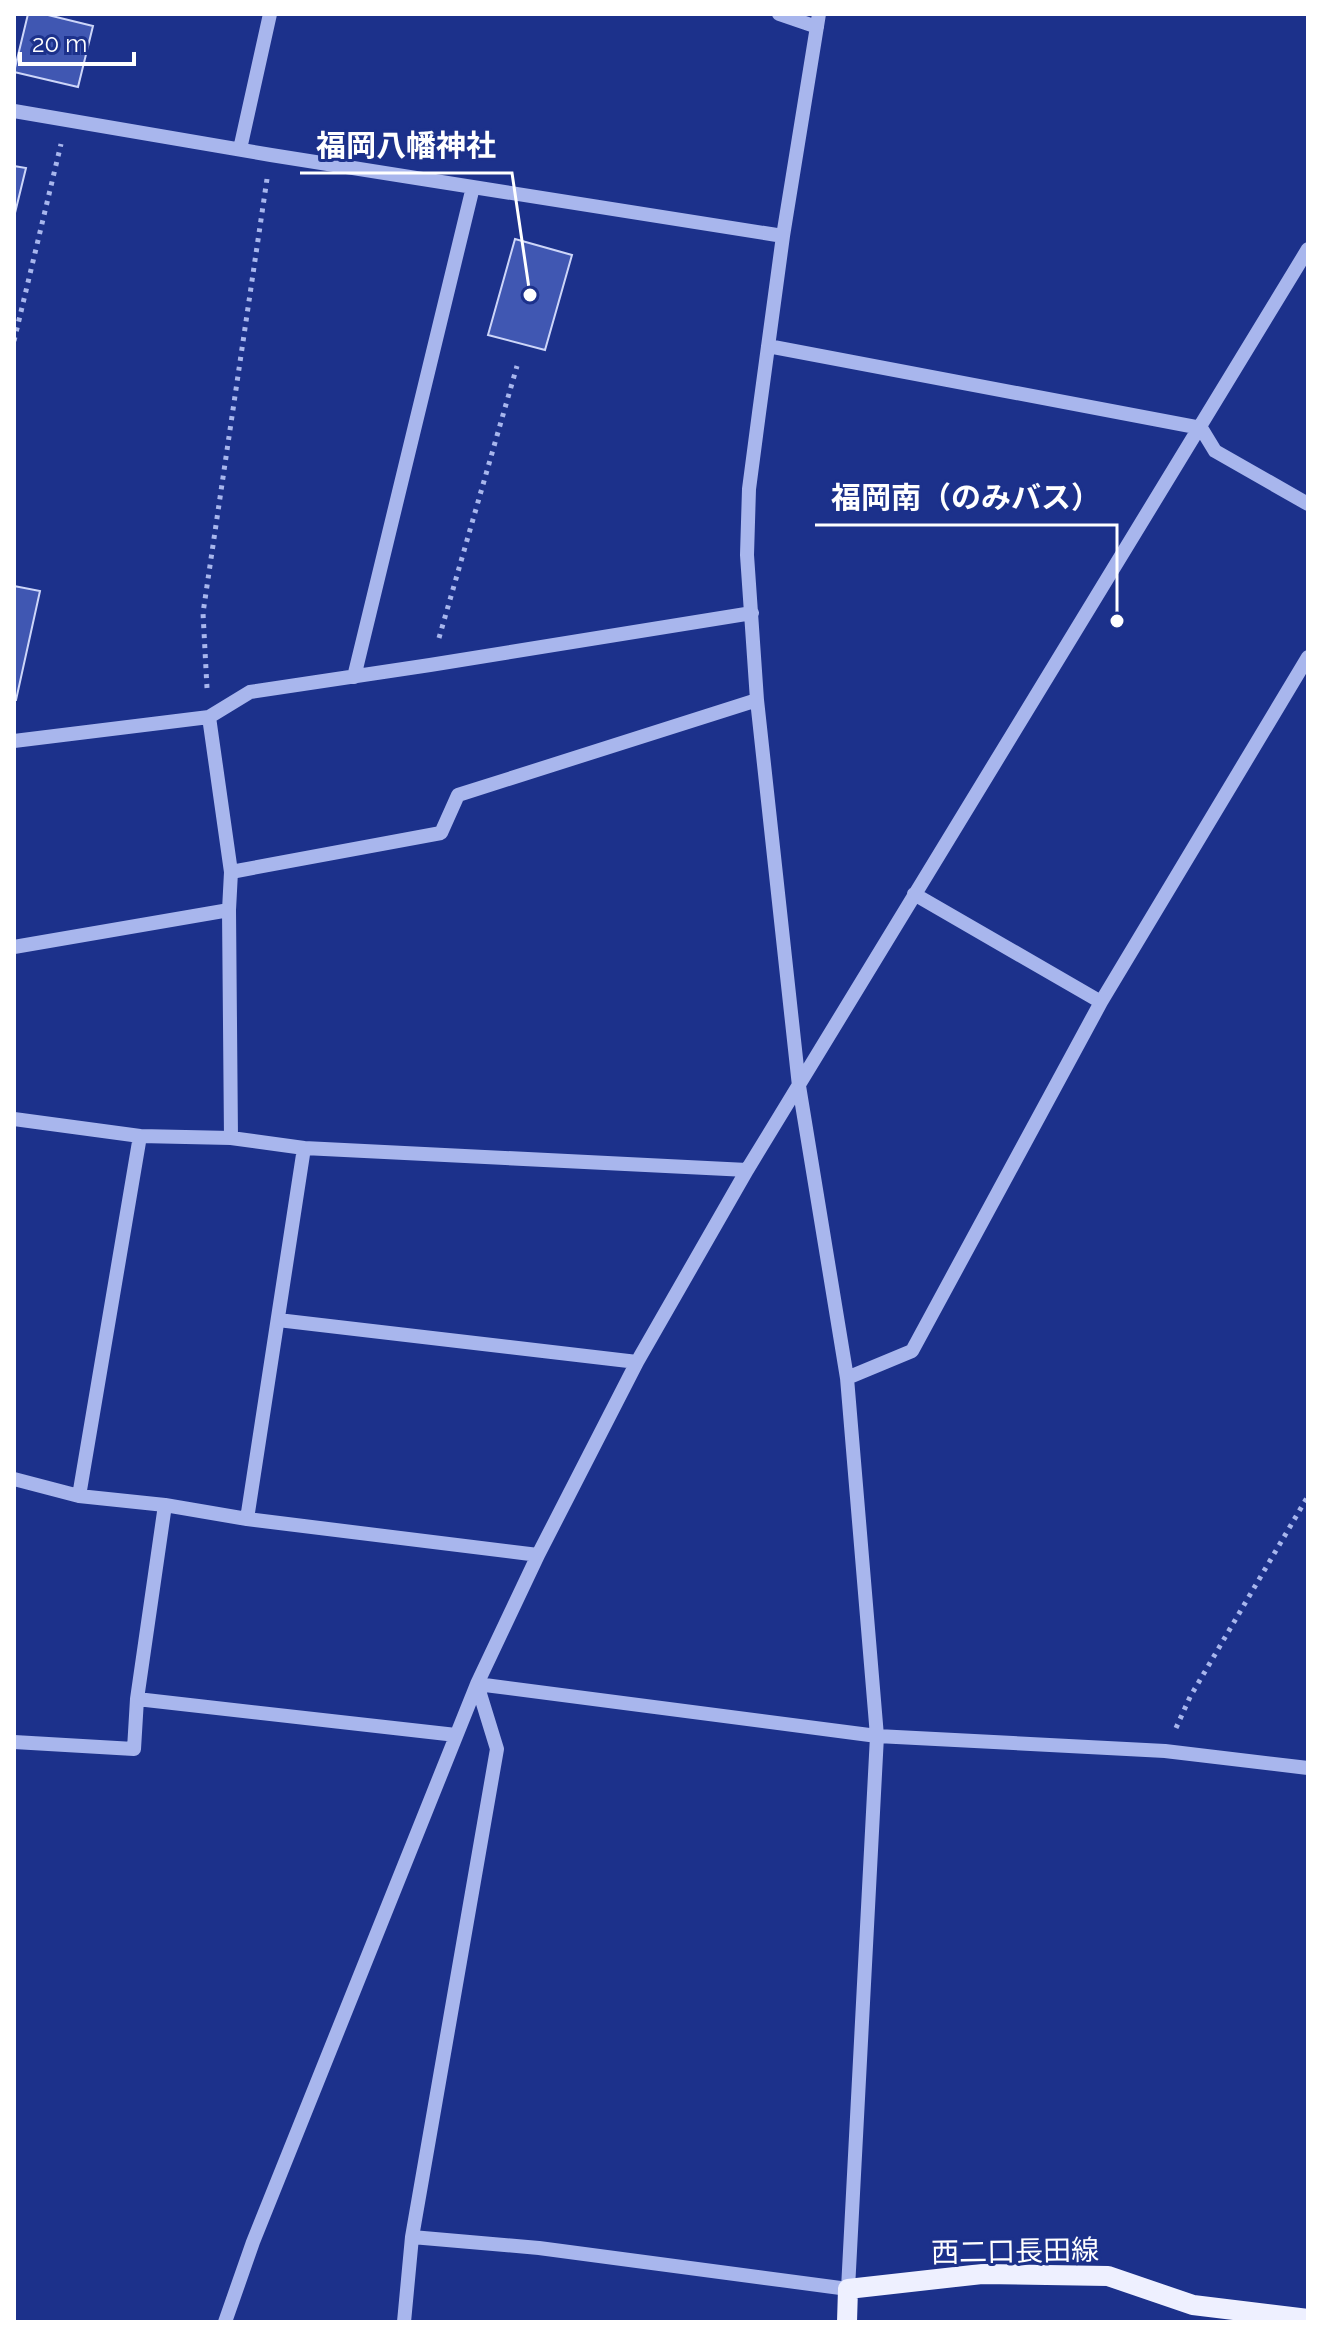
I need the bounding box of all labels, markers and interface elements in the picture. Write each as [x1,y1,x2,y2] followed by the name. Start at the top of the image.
[20,16,134,66] scale bar
[32,29,87,58] text: 20 m
[300,119,512,173] callout: 福岡八幡神社
[316,128,496,163] text: 福岡八幡神社
[815,471,1117,525] callout: 福岡南（のみバス）
[831,480,1101,515] text: 福岡南（のみバス）
[931,2234,1099,2269] street label: 西二口長田線

